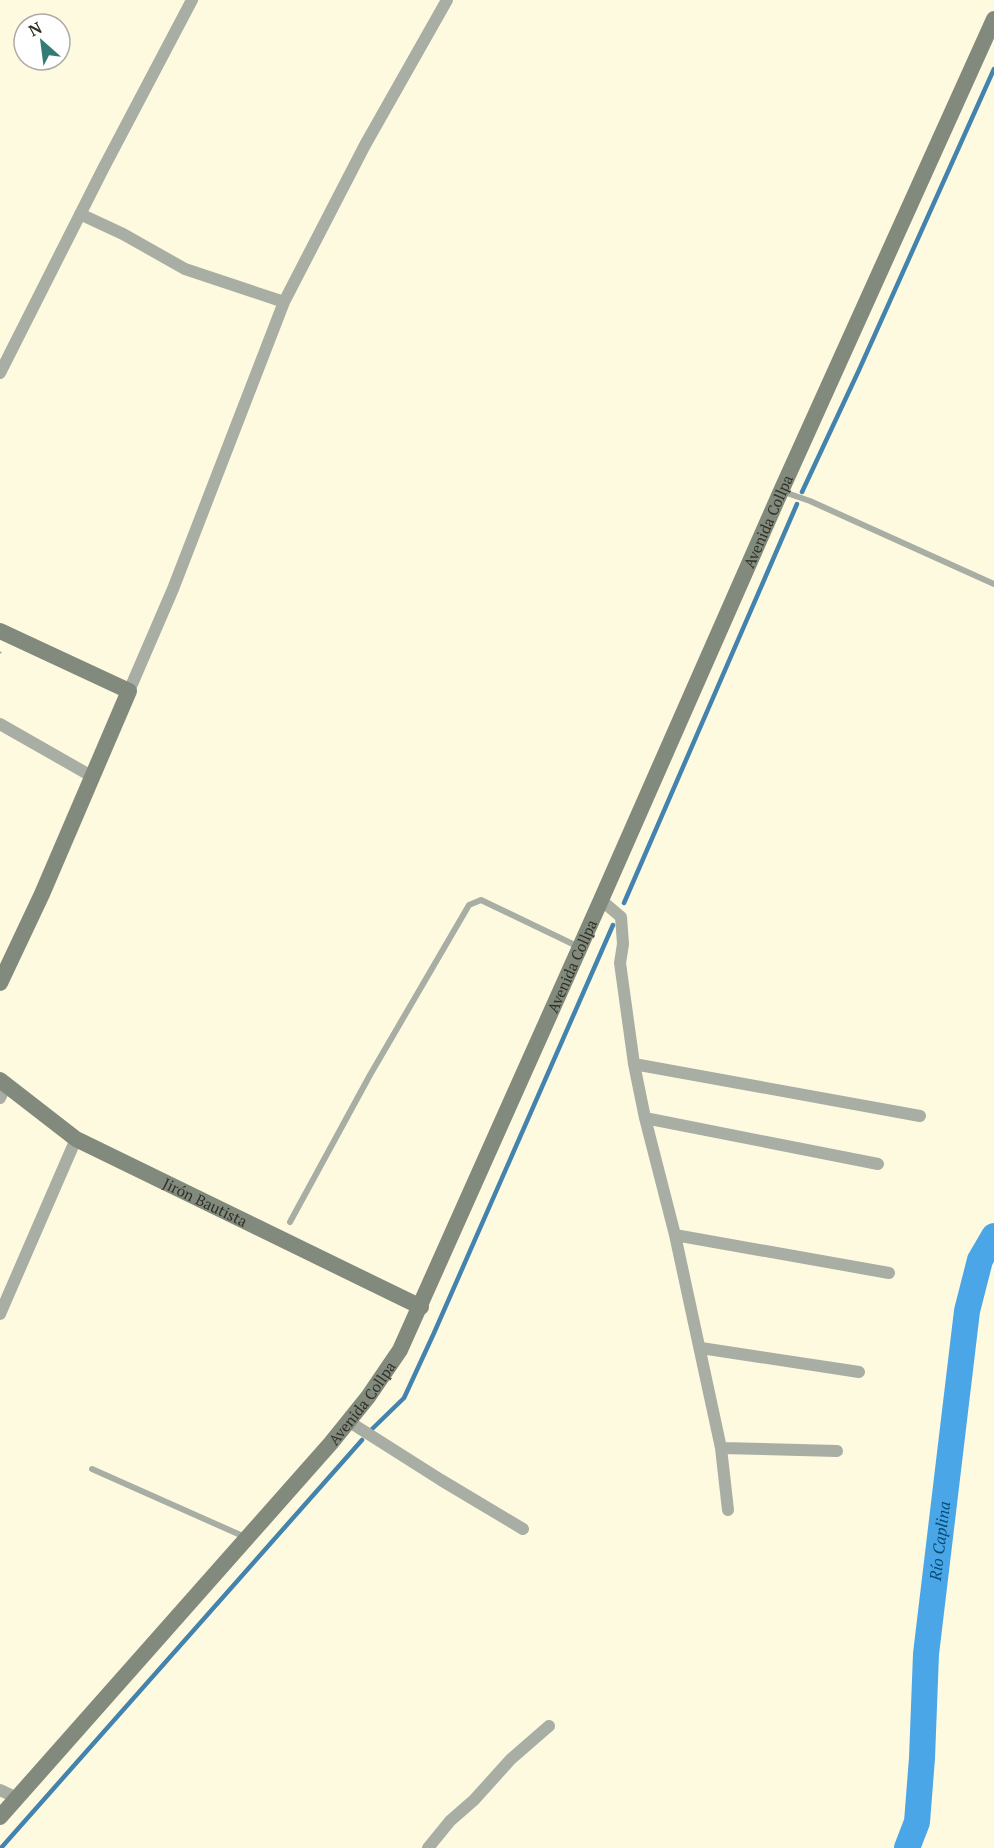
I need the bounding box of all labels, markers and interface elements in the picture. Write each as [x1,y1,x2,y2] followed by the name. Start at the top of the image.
[12,12,72,72] north arrow
[24,16,45,41] text: N
[738,471,797,571] street label: Avenida Collpa
[542,916,601,1016] street label: Avenida Collpa
[160,1173,251,1231] street label: Jirón Bautista
[324,1357,400,1449] street label: Avenida Collpa
[924,1500,955,1583] water label: Río Caplina

